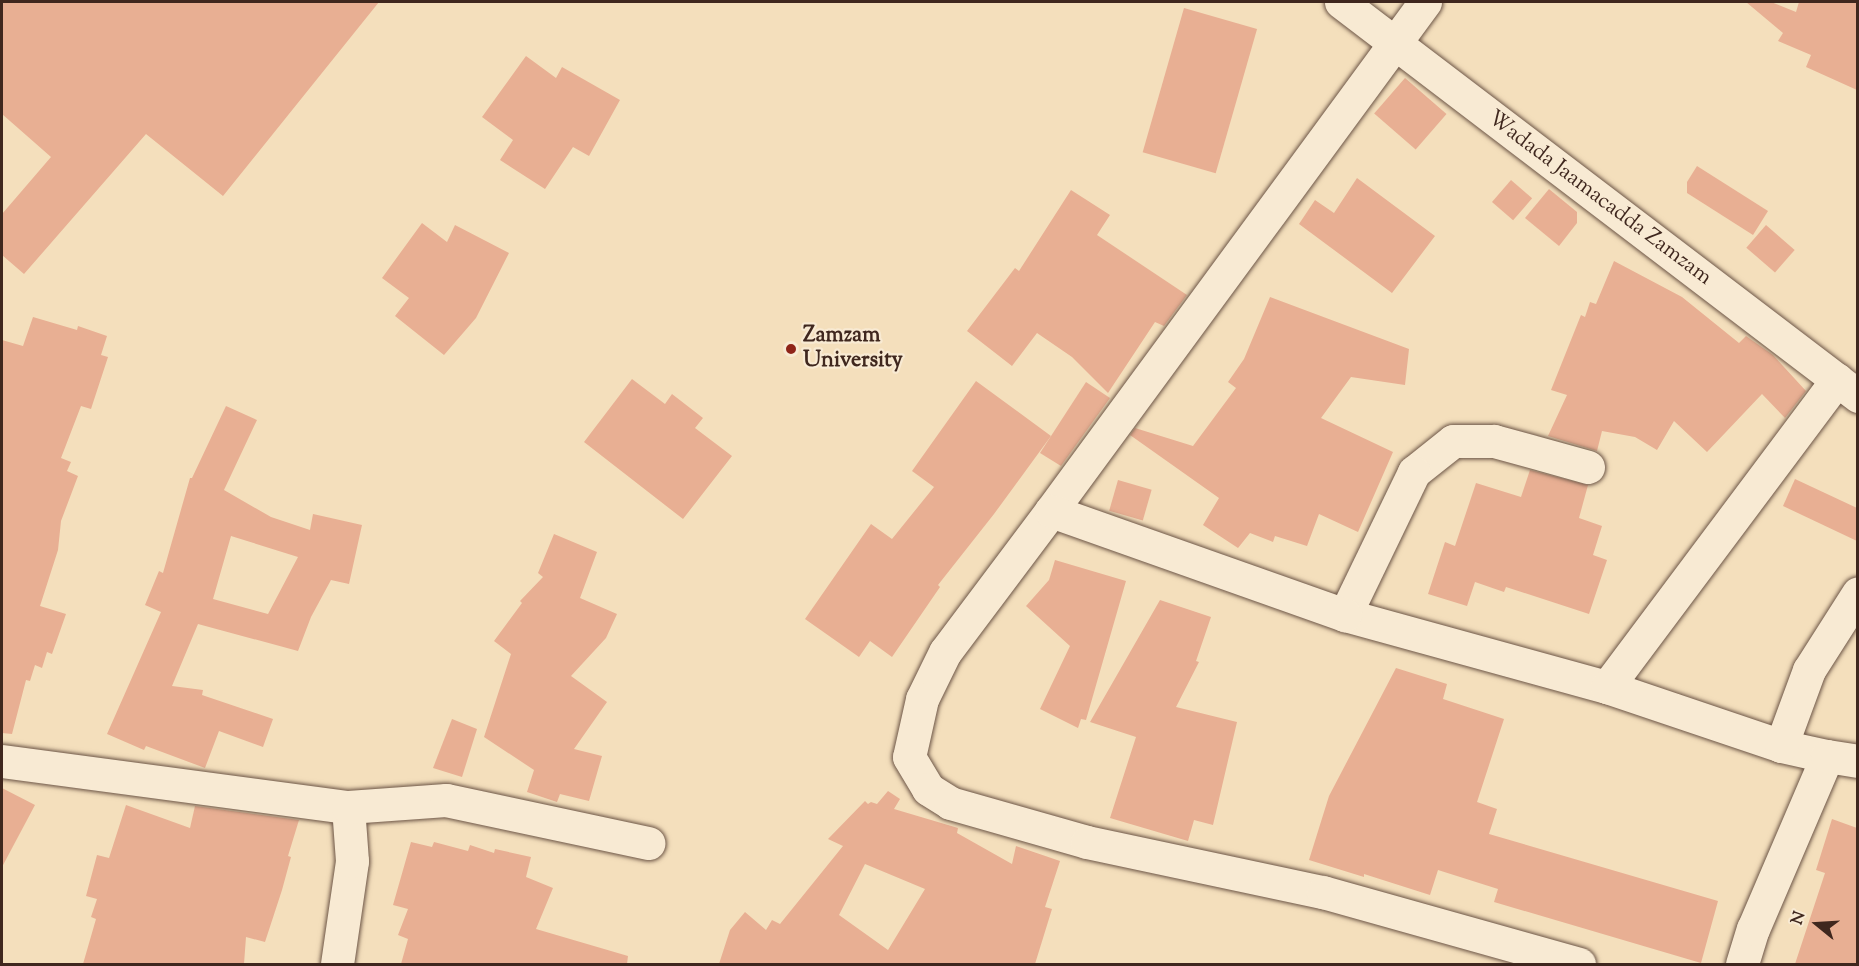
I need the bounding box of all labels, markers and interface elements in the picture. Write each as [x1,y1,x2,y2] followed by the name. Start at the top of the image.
[1482,106,1716,292] street label: Wadada Jaamacadda Zamzam
[803,323,903,374] place label: Zamzam University
[784,342,798,356] marker: Zamzam University
[1787,894,1847,954] north arrow
[1786,909,1812,928] text: N

